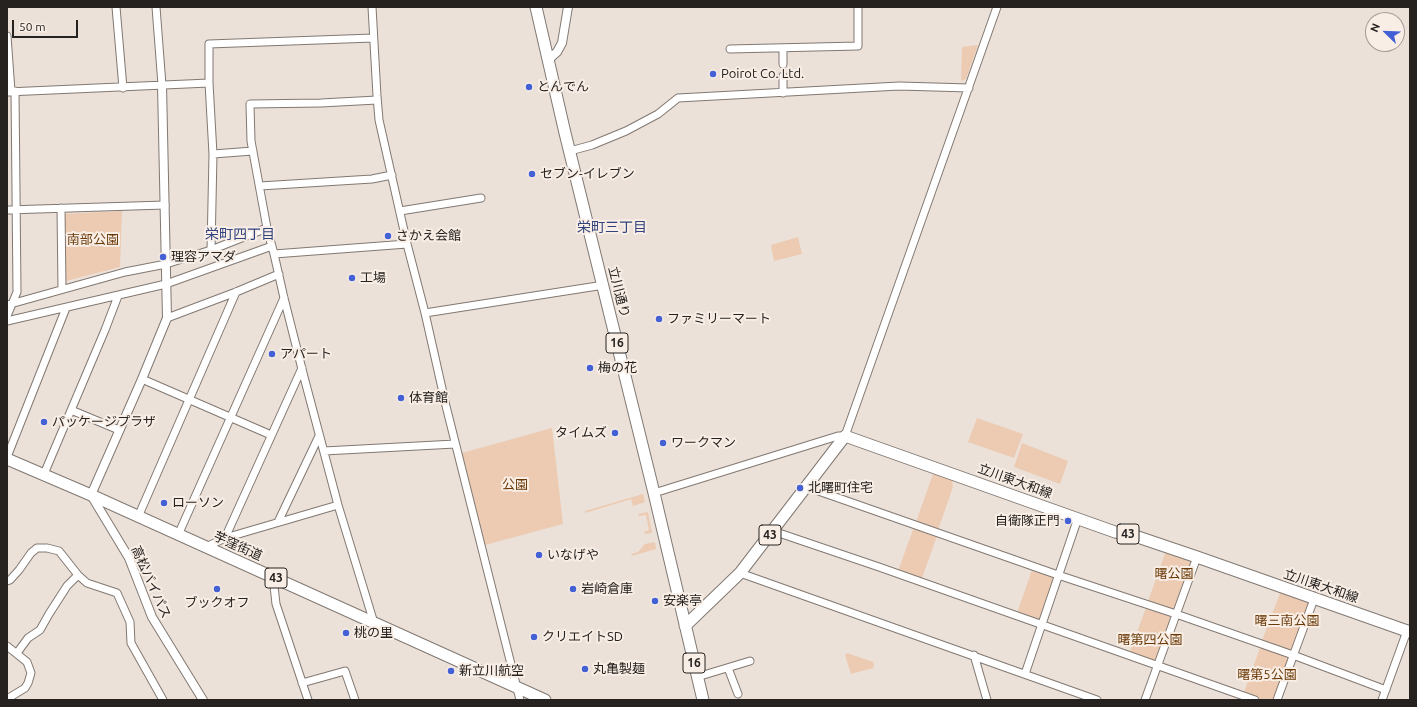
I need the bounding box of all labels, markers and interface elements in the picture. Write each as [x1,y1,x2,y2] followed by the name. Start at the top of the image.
[14,12,80,38] scale bar
[1365,12,1405,52] north arrow
[19,20,46,33] text: 50 m
[1368,22,1382,34] text: N
[721,66,804,82] place label: Poirot Co. Ltd.
[708,69,718,79] marker: Poirot Co. Ltd.
[537,79,589,95] place label: とんでん
[524,82,534,92] marker: とんでん
[540,166,635,182] place label: セブン-イレブン
[527,169,537,179] marker: セブン-イレブン
[577,219,647,235] district label: 栄町三丁目
[205,226,275,242] district label: 栄町四丁目
[396,228,461,244] place label: さかえ会館
[383,231,393,241] marker: さかえ会館
[67,232,119,248] park label: 南部公園
[171,249,236,265] place label: 理容アマダ
[158,252,168,262] marker: 理容アマダ
[605,265,633,319] street label: 立川通り
[360,270,386,286] place label: 工場
[347,273,357,283] marker: 工場
[667,311,771,327] place label: ファミリーマート
[654,314,664,324] marker: ファミリーマート
[606,333,628,353] road number: 16
[280,346,332,362] place label: アパート
[267,349,277,359] marker: アパート
[598,360,637,376] place label: 梅の花
[585,363,595,373] marker: 梅の花
[409,390,448,406] place label: 体育館
[396,393,406,403] marker: 体育館
[52,414,156,430] place label: パッケージプラザ
[39,417,49,427] marker: パッケージプラザ
[555,425,607,441] place label: タイムズ
[610,428,620,438] marker: タイムズ
[671,435,736,451] place label: ワークマン
[658,438,668,448] marker: ワークマン
[976,460,1054,502] street label: 立川東大和線
[502,477,528,493] park label: 公園
[808,480,873,496] place label: 北曙町住宅
[795,483,805,493] marker: 北曙町住宅
[172,495,224,511] place label: ローソン
[159,498,169,508] marker: ローソン
[995,513,1060,529] place label: 自衛隊正門
[1063,516,1073,526] marker: 自衛隊正門
[1117,524,1139,544] road number: 43
[759,525,781,545] road number: 43
[211,528,265,564] street label: 芋窪街道
[128,543,174,621] street label: 高松バイパス
[547,547,599,563] place label: いなげや
[534,550,544,560] marker: いなげや
[1155,566,1193,582] park label: 曙公園
[1282,566,1360,606] street label: 立川東大和線
[265,568,287,588] road number: 43
[581,581,633,597] place label: 岩崎倉庫
[212,584,222,594] marker: ブックオフ
[568,584,578,594] marker: 岩崎倉庫
[663,593,702,609] place label: 安楽亭
[185,595,249,611] place label: ブックオフ
[650,596,660,606] marker: 安楽亭
[1255,613,1319,629] park label: 曙三南公園
[354,625,393,641] place label: 桃の里
[341,628,351,638] marker: 桃の里
[542,629,623,645] place label: クリエイトSD
[529,632,539,642] marker: クリエイトSD
[1118,632,1182,648] park label: 曙第四公園
[683,653,705,673] road number: 16
[593,661,645,677] place label: 丸亀製麺
[459,663,524,679] place label: 新立川航空
[580,664,590,674] marker: 丸亀製麺
[446,666,456,676] marker: 新立川航空
[1237,667,1297,683] park label: 曙第5公園

